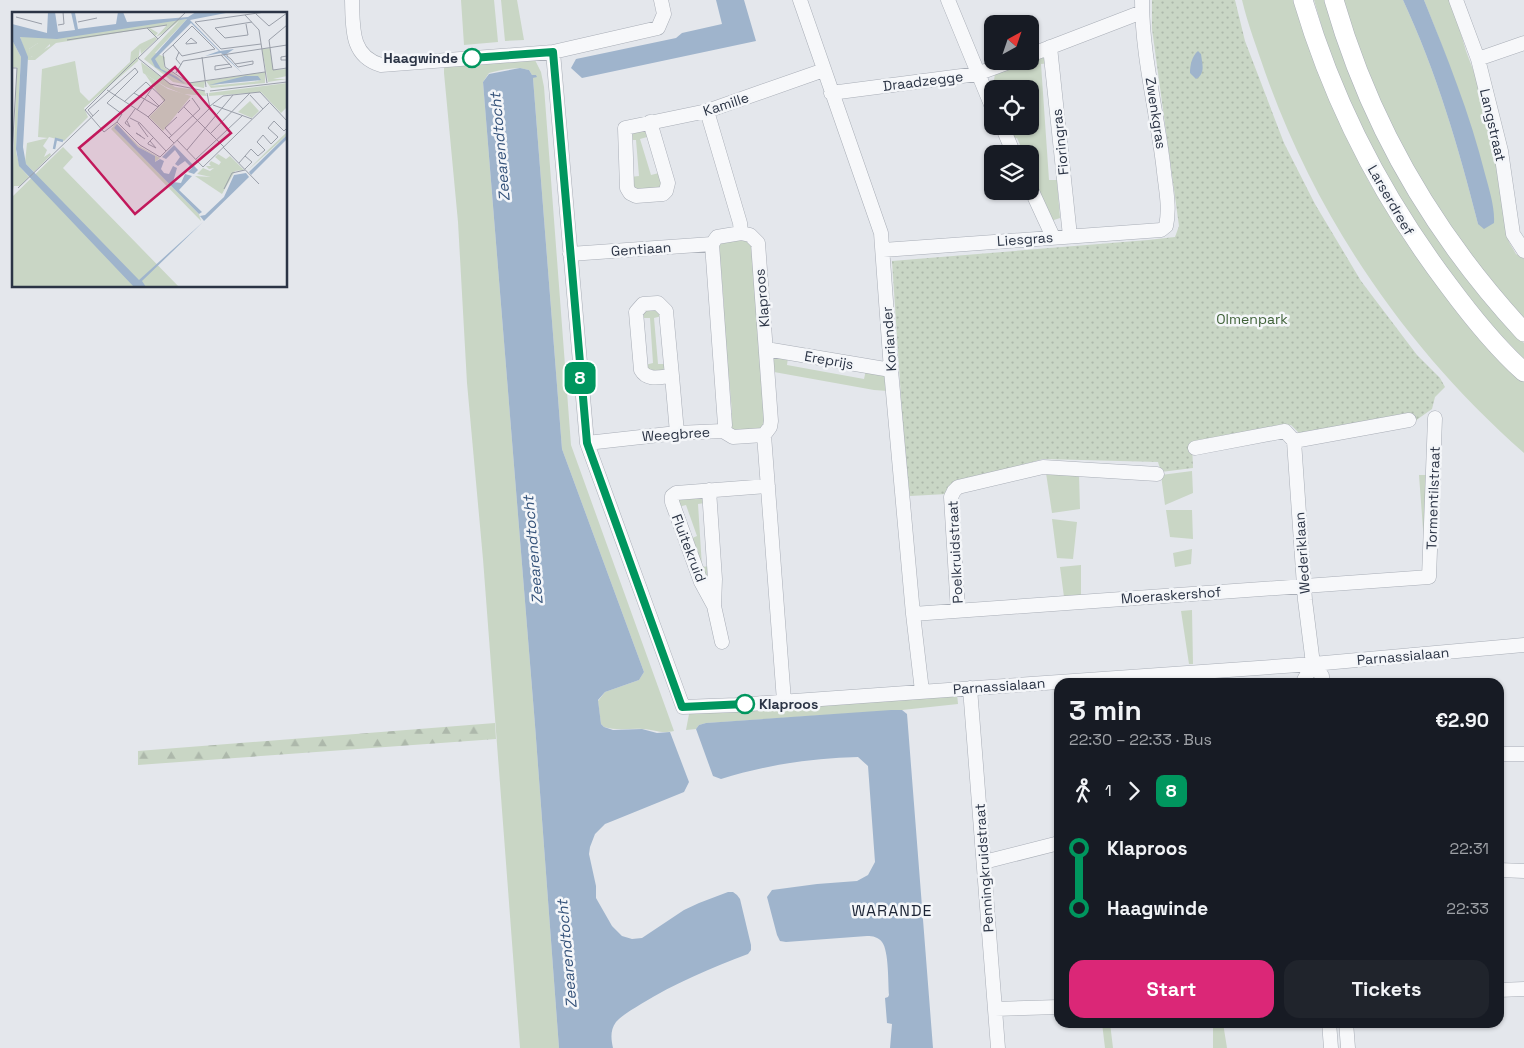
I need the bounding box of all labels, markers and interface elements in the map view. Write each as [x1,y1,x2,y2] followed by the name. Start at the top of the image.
[12,12,288,288] inset map
[984,15,1039,70] north arrow
[984,15,1039,200] map controls
[462,48,482,68] marker: Haagwinde
[384,49,458,67] place label: Haagwinde
[882,67,964,95] street label: Draadzegge
[1141,76,1171,150] street label: Zwenkgras
[984,80,1039,135] button: locate
[1476,87,1510,163] street label: Langstraat
[701,88,751,120] street label: Kamille
[485,90,514,202] water label: Zeearendtocht
[1048,108,1072,176] street label: Fioringras
[984,145,1039,200] button: layers
[1364,162,1418,238] street label: Larserdreef
[996,228,1054,250] street label: Liesgras
[610,238,672,260] street label: Gentiaan
[750,268,774,328] street label: Klaproos
[878,306,900,372] street label: Koriander
[1216,310,1288,328] park label: Olmenpark
[803,347,855,373] street label: Ereprijs
[564,362,596,394] line badge: 8
[575,366,585,389] text: 8
[641,423,711,445] street label: Weegbree
[1422,446,1444,550] street label: Tormentilstraat
[518,493,547,605] water label: Zeearendtocht
[943,500,967,604] street label: Poelkruidstraat
[668,511,710,585] street label: Fluitekruid
[1290,511,1314,595] street label: Wederiklaan
[1120,583,1222,607] street label: Moeraskershof
[1356,643,1450,669] street label: Parnassialaan
[952,674,1046,698] street label: Parnassialaan
[1069,692,1142,728] text: 3 min
[735,694,755,714] marker: Klaproos
[759,695,818,713] place label: Klaproos
[1435,708,1489,733] text: €2.90
[1069,729,1212,750] text: 22:30 – 22:33 · Bus
[1069,777,1097,805] icon: walk
[1120,777,1148,805] icon: forward
[1166,779,1177,802] text: 8
[1105,780,1112,801] text: 1
[971,803,997,933] street label: Penningkruidstraat
[1107,836,1187,861] text: Klaproos
[1450,838,1489,859] text: 22:31
[1107,896,1208,921] text: Haagwinde
[552,897,581,1009] water label: Zeearendtocht
[1446,898,1489,919] text: 22:33
[851,900,933,921] district label: WARANDE
[1069,960,1274,1018] button: Start
[1284,960,1489,1018] button: Tickets

